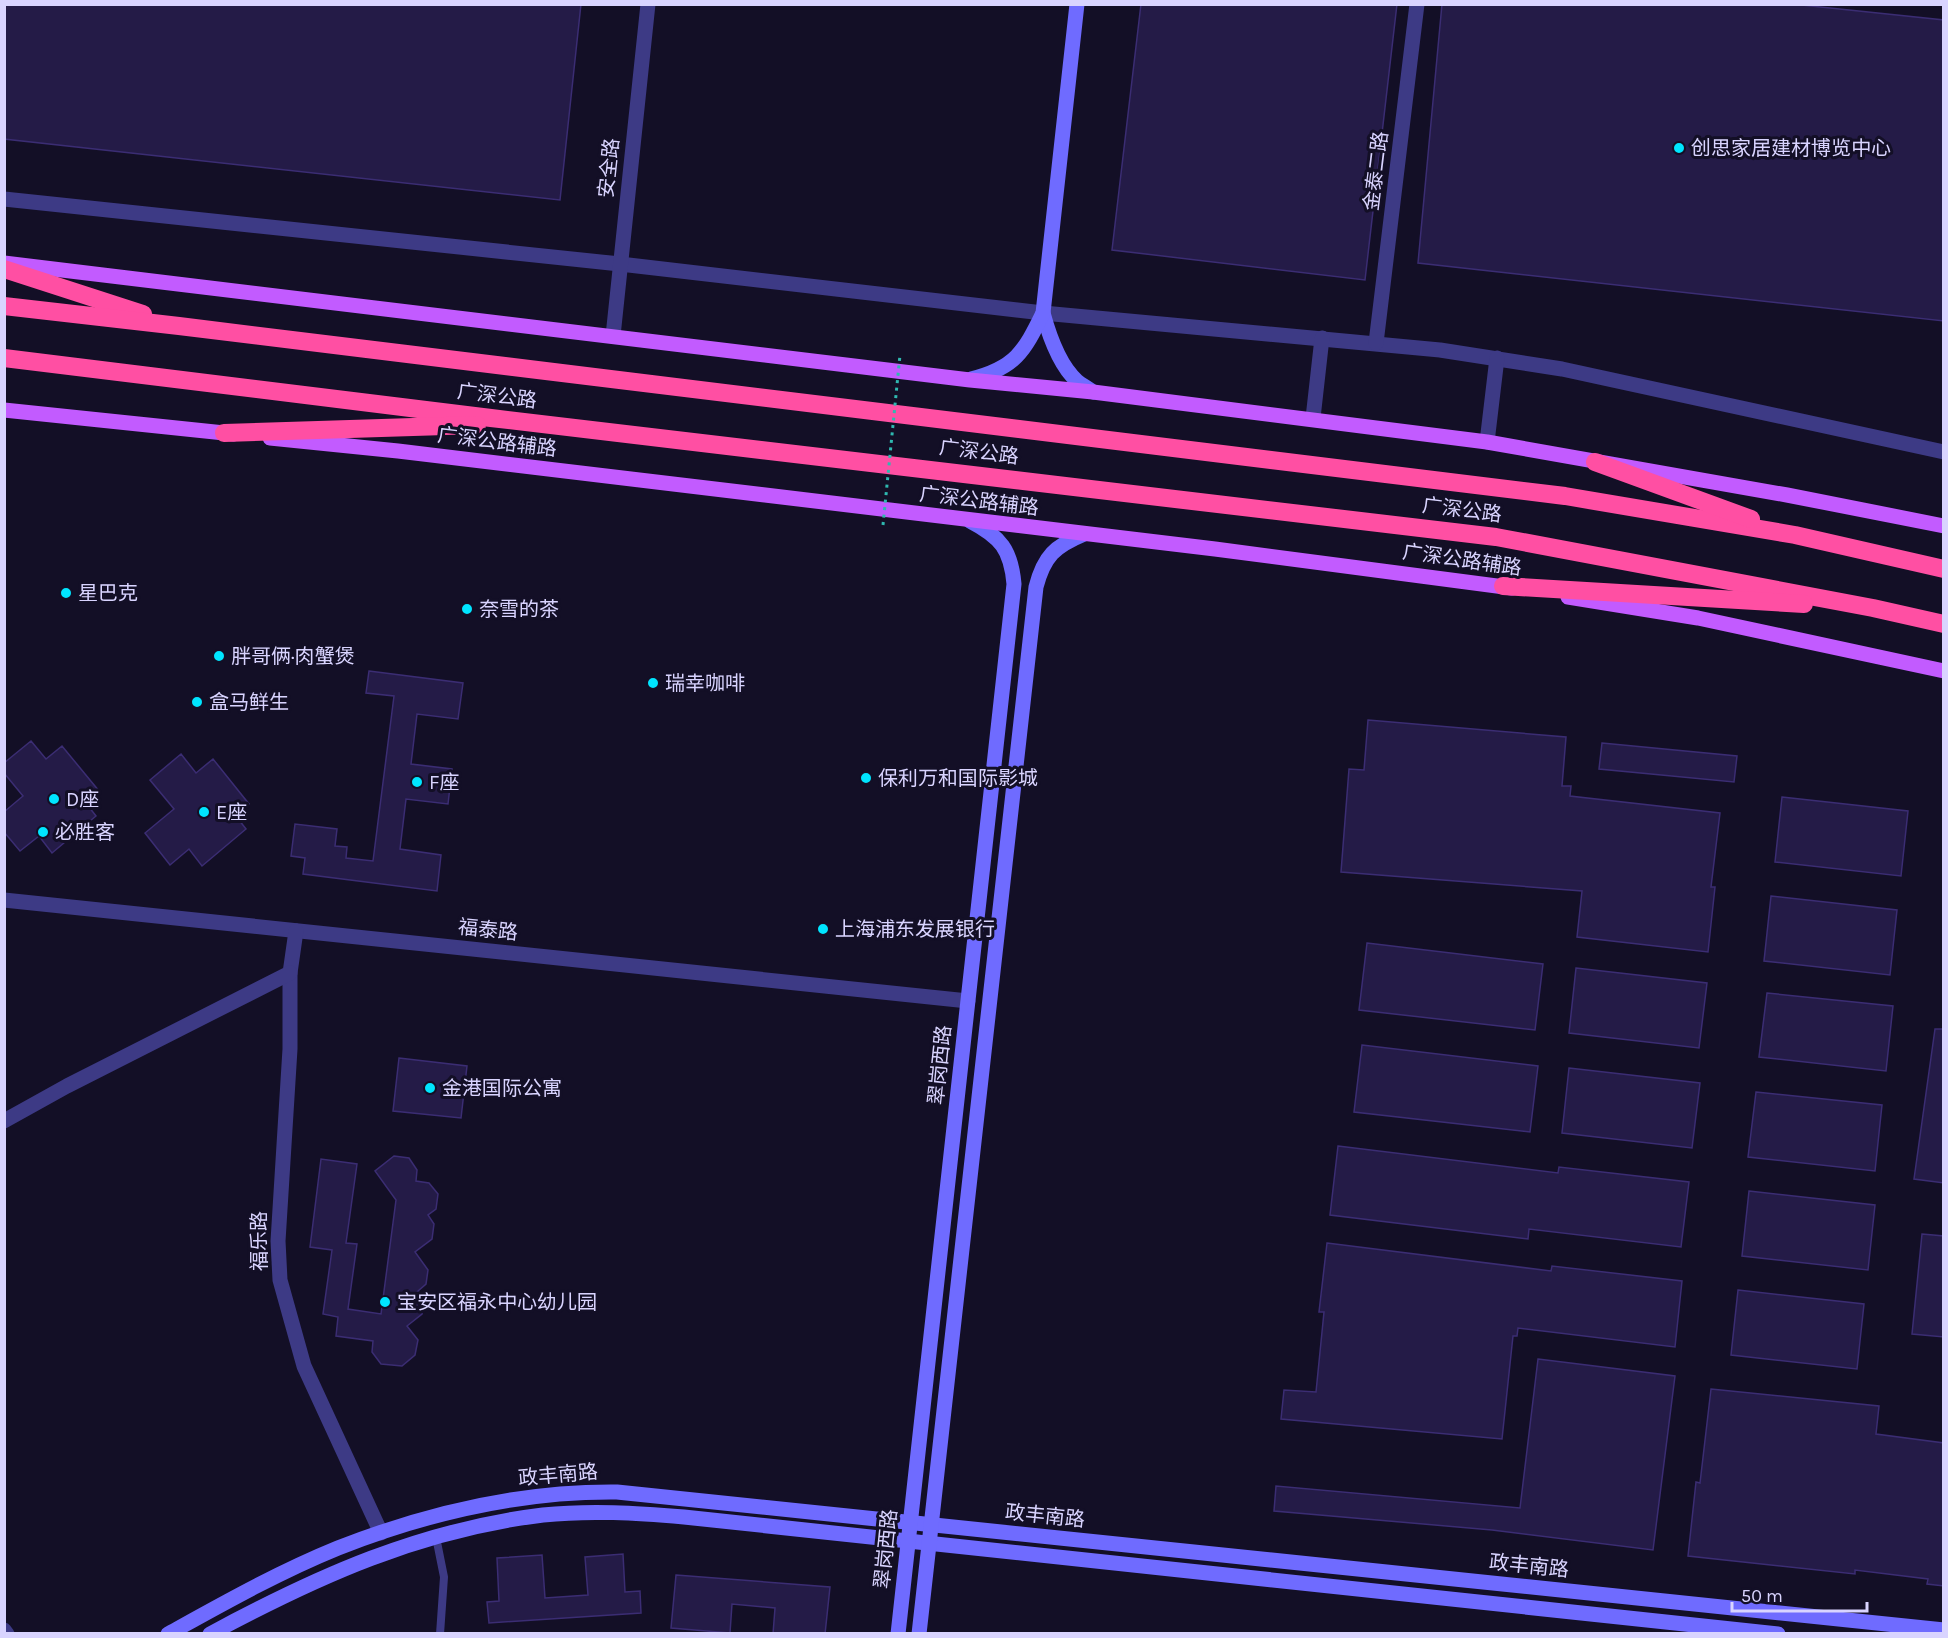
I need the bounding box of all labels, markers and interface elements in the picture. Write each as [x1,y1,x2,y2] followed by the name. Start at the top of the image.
[1360,130,1392,212] street label: 金泰二路
[594,137,624,199] street label: 安全路
[1691,137,1891,160] place label: 创思家居建材博览中心
[1672,141,1686,155] marker: 创思家居建材博览中心
[456,380,538,412] street label: 广深公路
[436,423,558,461] street label: 广深公路辅路
[938,436,1020,468] street label: 广深公路
[918,482,1040,520] street label: 广深公路辅路
[1421,494,1503,526] street label: 广深公路
[1401,540,1523,580] street label: 广深公路辅路
[78,582,138,605] place label: 星巴克
[59,586,73,600] marker: 星巴克
[479,598,559,621] place label: 奈雪的茶
[460,602,474,616] marker: 奈雪的茶
[231,645,355,668] place label: 胖哥俩·肉蟹煲
[212,649,226,663] marker: 胖哥俩·肉蟹煲
[665,672,745,695] place label: 瑞幸咖啡
[646,676,660,690] marker: 瑞幸咖啡
[209,691,289,714] place label: 盒马鲜生
[190,695,204,709] marker: 盒马鲜生
[878,767,1038,790] place label: 保利万和国际影城
[429,771,459,794] place label: F座
[859,771,873,785] marker: 保利万和国际影城
[410,775,424,789] marker: F座
[66,788,99,811] place label: D座
[47,792,61,806] marker: D座
[216,801,247,824] place label: E座
[197,805,211,819] marker: E座
[55,821,115,844] place label: 必胜客
[36,825,50,839] marker: 必胜客
[457,915,519,945] street label: 福泰路
[835,918,995,941] place label: 上海浦东发展银行
[816,922,830,936] marker: 上海浦东发展银行
[924,1024,956,1106] street label: 翠岗西路
[442,1077,562,1100] place label: 金港国际公寓
[423,1081,437,1095] marker: 金港国际公寓
[248,1211,271,1271] street label: 福乐路
[397,1291,597,1314] place label: 宝安区福永中心幼儿园
[378,1295,392,1309] marker: 宝安区福永中心幼儿园
[517,1460,599,1490] street label: 政丰南路
[1004,1500,1086,1532] street label: 政丰南路
[870,1508,902,1590] street label: 翠岗西路
[1488,1550,1570,1582] street label: 政丰南路
[1732,1575,1867,1613] scale bar
[1741,1585,1783,1607] text: 50 m

